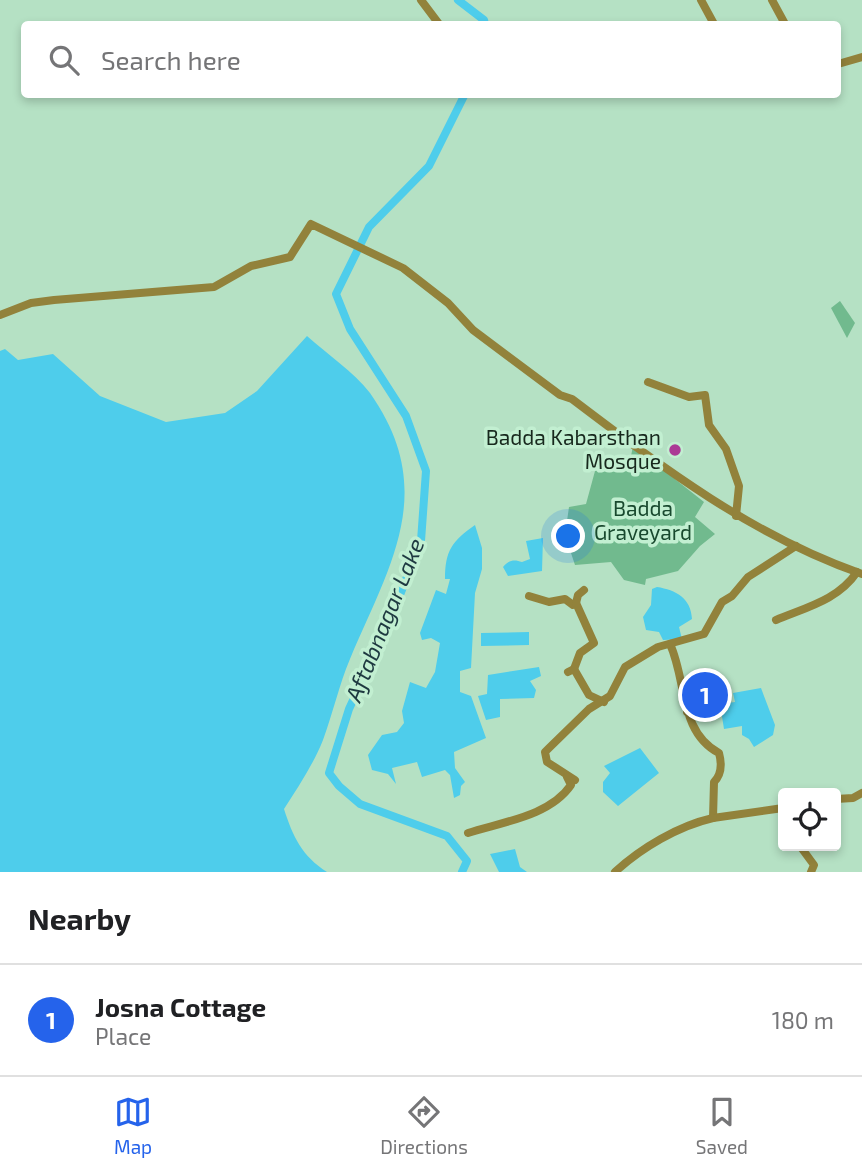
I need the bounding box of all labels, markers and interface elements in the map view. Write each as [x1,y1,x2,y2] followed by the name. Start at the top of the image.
[21,21,841,98] search box
[45,41,83,79] icon: search
[101,44,241,75] text: Search here
[486,424,661,473] place label: Badda Kabarsthan Mosque
[667,442,683,458] marker: Badda Kabarsthan Mosque
[594,495,692,544] park label: Badda Graveyard
[551,519,585,553] your location
[338,534,430,706] water label: Aftabnagar Lake
[682,669,728,721] pin: 1
[778,788,841,851] map controls
[778,788,841,851] button: locate
[28,900,131,936] text: Nearby
[95,991,266,1022] text: Josna Cottage
[46,1006,56,1034] text: 1
[772,1006,834,1034] text: 180 m
[95,1022,151,1050] text: Place
[114,1093,152,1158] tab: Map
[380,1093,468,1158] tab: Directions
[696,1093,748,1158] tab: Saved

